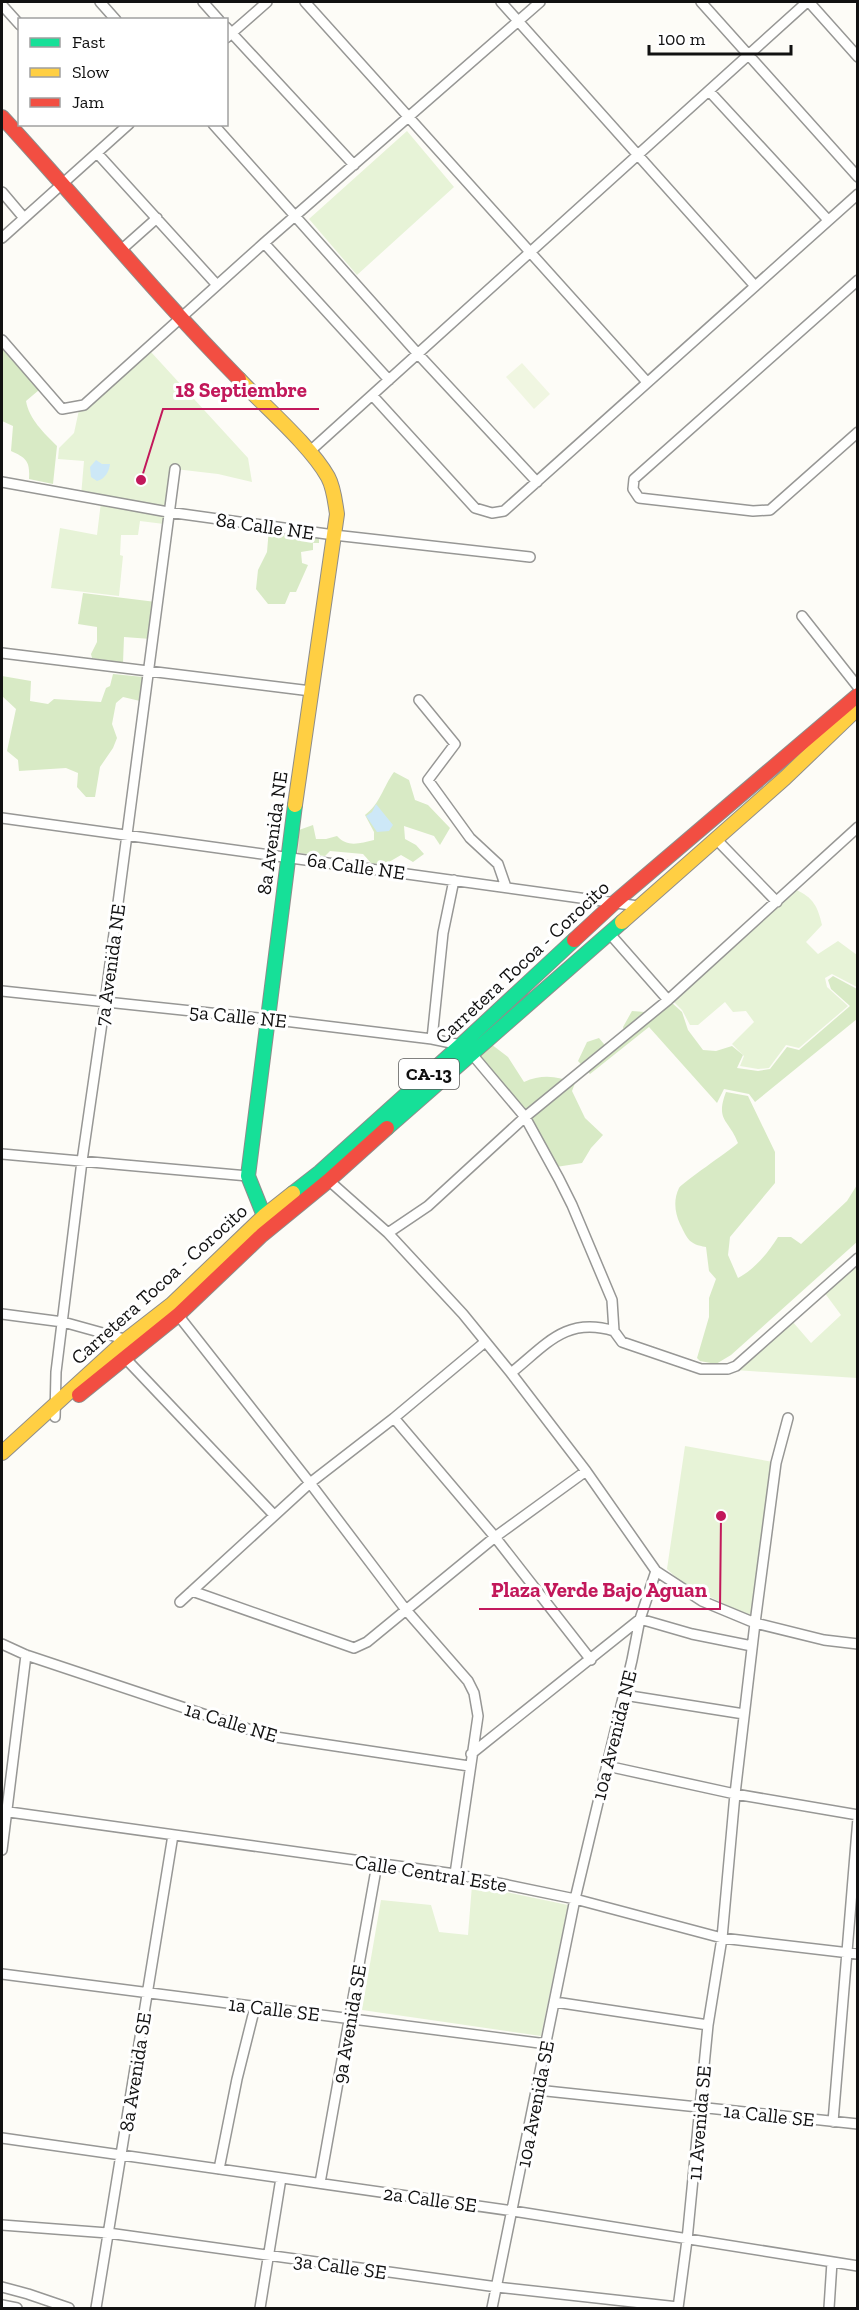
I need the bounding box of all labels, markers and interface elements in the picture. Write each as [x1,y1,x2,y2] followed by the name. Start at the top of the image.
[18,18,228,126] legend
[649,18,792,56] scale bar
[658,28,706,50] text: 100 m
[72,31,105,53] text: Fast
[72,61,109,83] text: Slow
[72,91,104,113] text: Jam
[163,370,319,409] callout: 18 Septiembre
[175,377,307,402] text: 18 Septiembre
[214,507,316,545] street label: 8a Calle NE
[251,770,293,896] street label: 8a Avenida NE
[306,847,406,885] street label: 6a Calle NE
[430,875,614,1049] street label: Carretera Tocoa - Corocito
[90,902,130,1028] street label: 7a Avenida NE
[188,999,288,1033] street label: 5a Calle NE
[399,1059,459,1089] road number: CA-13
[66,1199,252,1369] street label: Carretera Tocoa - Corocito
[479,1570,720,1609] callout: Plaza Verde Bajo Aguan
[491,1577,708,1602] text: Plaza Verde Bajo Aguan
[586,1668,642,1802] street label: 10a Avenida NE
[182,1697,280,1747] street label: 1a Calle NE
[353,1849,509,1897] street label: Calle Central Este
[327,1963,371,2085] street label: 9a Avenida SE
[227,1992,321,2026] street label: 1a Calle SE
[114,2011,156,2133] street label: 8a Avenida SE
[511,2039,559,2169] street label: 10a Avenida SE
[682,2065,716,2181] street label: 11 Avenida SE
[722,2098,816,2132] street label: 1a Calle SE
[382,2181,478,2217] street label: 2a Calle SE
[292,2248,388,2284] street label: 3a Calle SE

